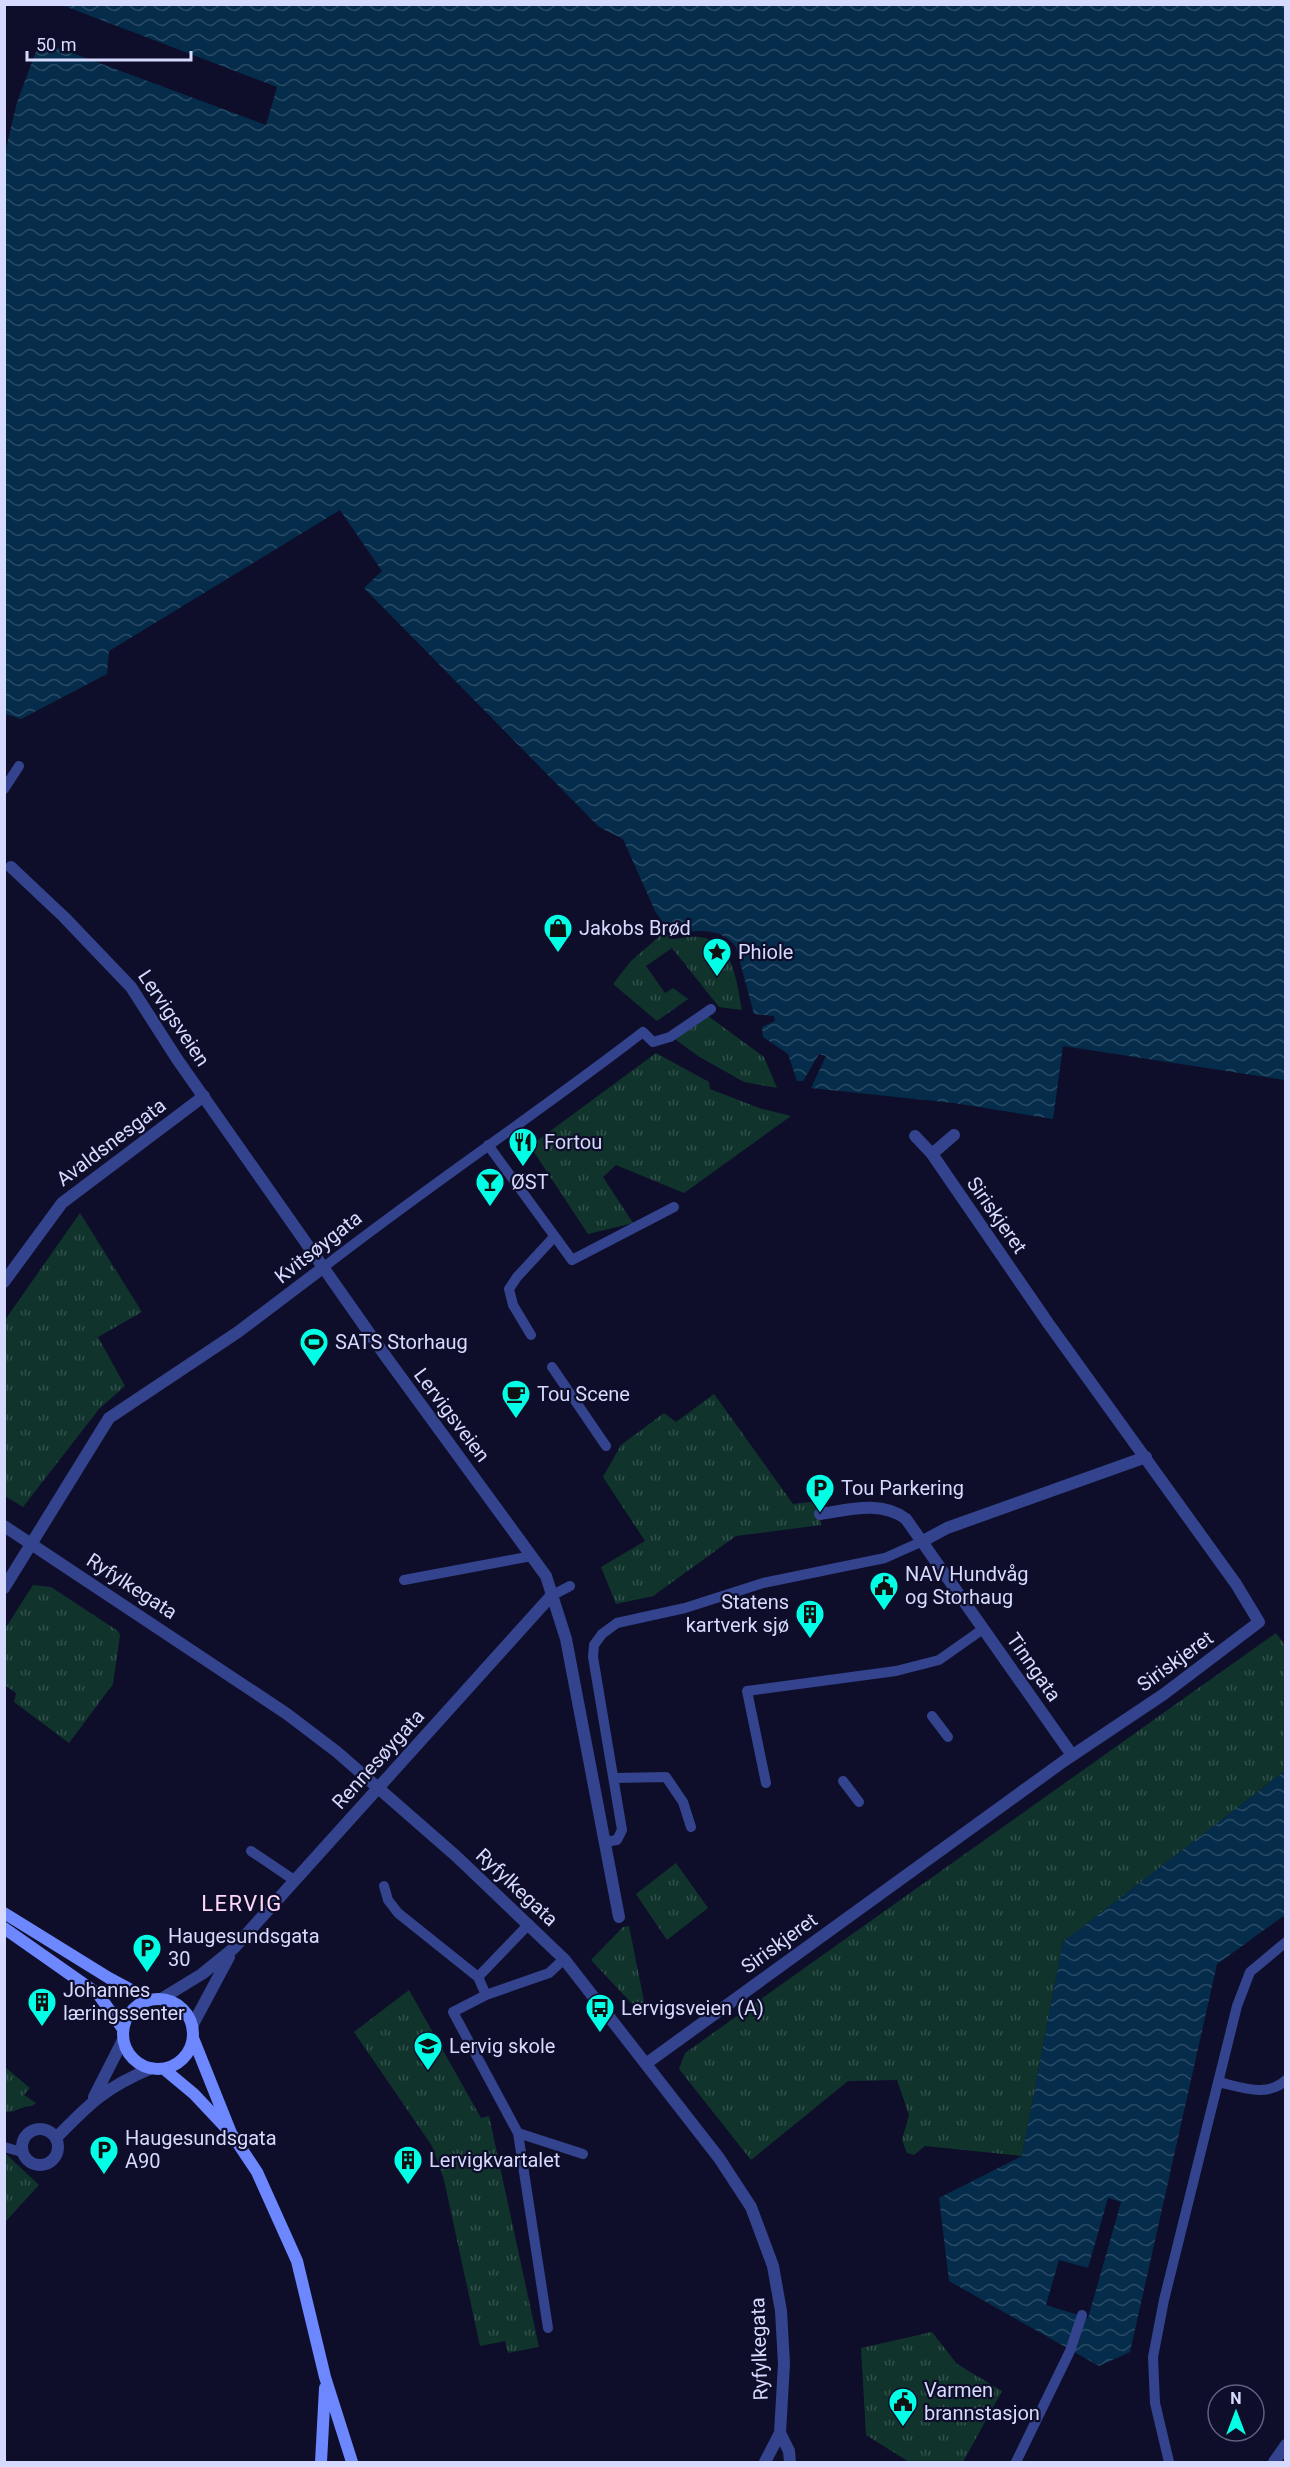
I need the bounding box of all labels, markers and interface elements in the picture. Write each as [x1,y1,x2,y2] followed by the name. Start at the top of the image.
[27,24,190,62] scale bar
[36,34,76,55] text: 50 m
[542,912,574,954] shop icon: Jakobs Brød
[579,916,691,940] place label: Jakobs Brød
[701,936,733,978] place icon: Phiole
[738,940,793,964] place label: Phiole
[133,965,215,1071] street label: Lervigsveien
[51,1093,171,1191] street label: Avaldsnesgata
[507,1126,539,1168] restaurant icon: Fortou
[544,1130,602,1154] place label: Fortou
[474,1166,506,1208] bar icon: ØST
[511,1170,549,1194] place label: ØST
[962,1172,1032,1258] street label: Siriskjeret
[270,1206,366,1288] street label: Kvitsøygata
[298,1326,330,1368] sports icon: SATS Storhaug
[335,1330,468,1354] place label: SATS Storhaug
[409,1363,495,1467] street label: Lervigsveien
[500,1378,532,1420] cafe icon: Tou Scene
[537,1382,630,1406] place label: Tou Scene
[804,1472,836,1514] parking icon: Tou Parkering
[841,1476,964,1500] place label: Tou Parkering
[82,1548,182,1624] street label: Ryfylkegata
[905,1562,1029,1609] place label: NAV Hundvåg og Storhaug
[868,1570,900,1612] public building icon: NAV Hundvåg og Storhaug
[686,1590,789,1637] place label: Statens kartverk sjø
[794,1598,826,1640] building icon: Statens kartverk sjø
[1132,1625,1218,1697] street label: Siriskjeret
[1002,1628,1066,1706] street label: Tinngata
[327,1704,429,1814] street label: Rennesøygata
[471,1843,563,1931] street label: Ryfylkegata
[201,1891,283,1916] district label: LERVIG
[736,1907,822,1979] street label: Siriskjeret
[168,1924,320,1971] place label: Haugesundsgata 30
[131,1932,163,1974] parking icon: Haugesundsgata 30
[63,1978,185,2025] place label: Johannes læringssenter
[26,1986,58,2028] building icon: Johannes læringssenter
[584,1992,616,2034] bus stop icon: Lervigsveien (A)
[621,1996,764,2020] place label: Lervigsveien (A)
[412,2030,444,2072] school or university icon: Lervig skole
[449,2034,555,2058] place label: Lervig skole
[125,2126,277,2173] place label: Haugesundsgata A90
[88,2134,120,2176] parking icon: Haugesundsgata A90
[392,2144,424,2186] building icon: Lervigkvartalet
[429,2148,560,2172] place label: Lervigkvartalet
[745,2297,773,2401] street label: Ryfylkegata
[924,2378,1040,2425] place label: Varmen brannstasjon
[1206,2383,1266,2443] north arrow
[887,2386,919,2428] public building icon: Varmen brannstasjon
[1230,2389,1242,2408] text: N

